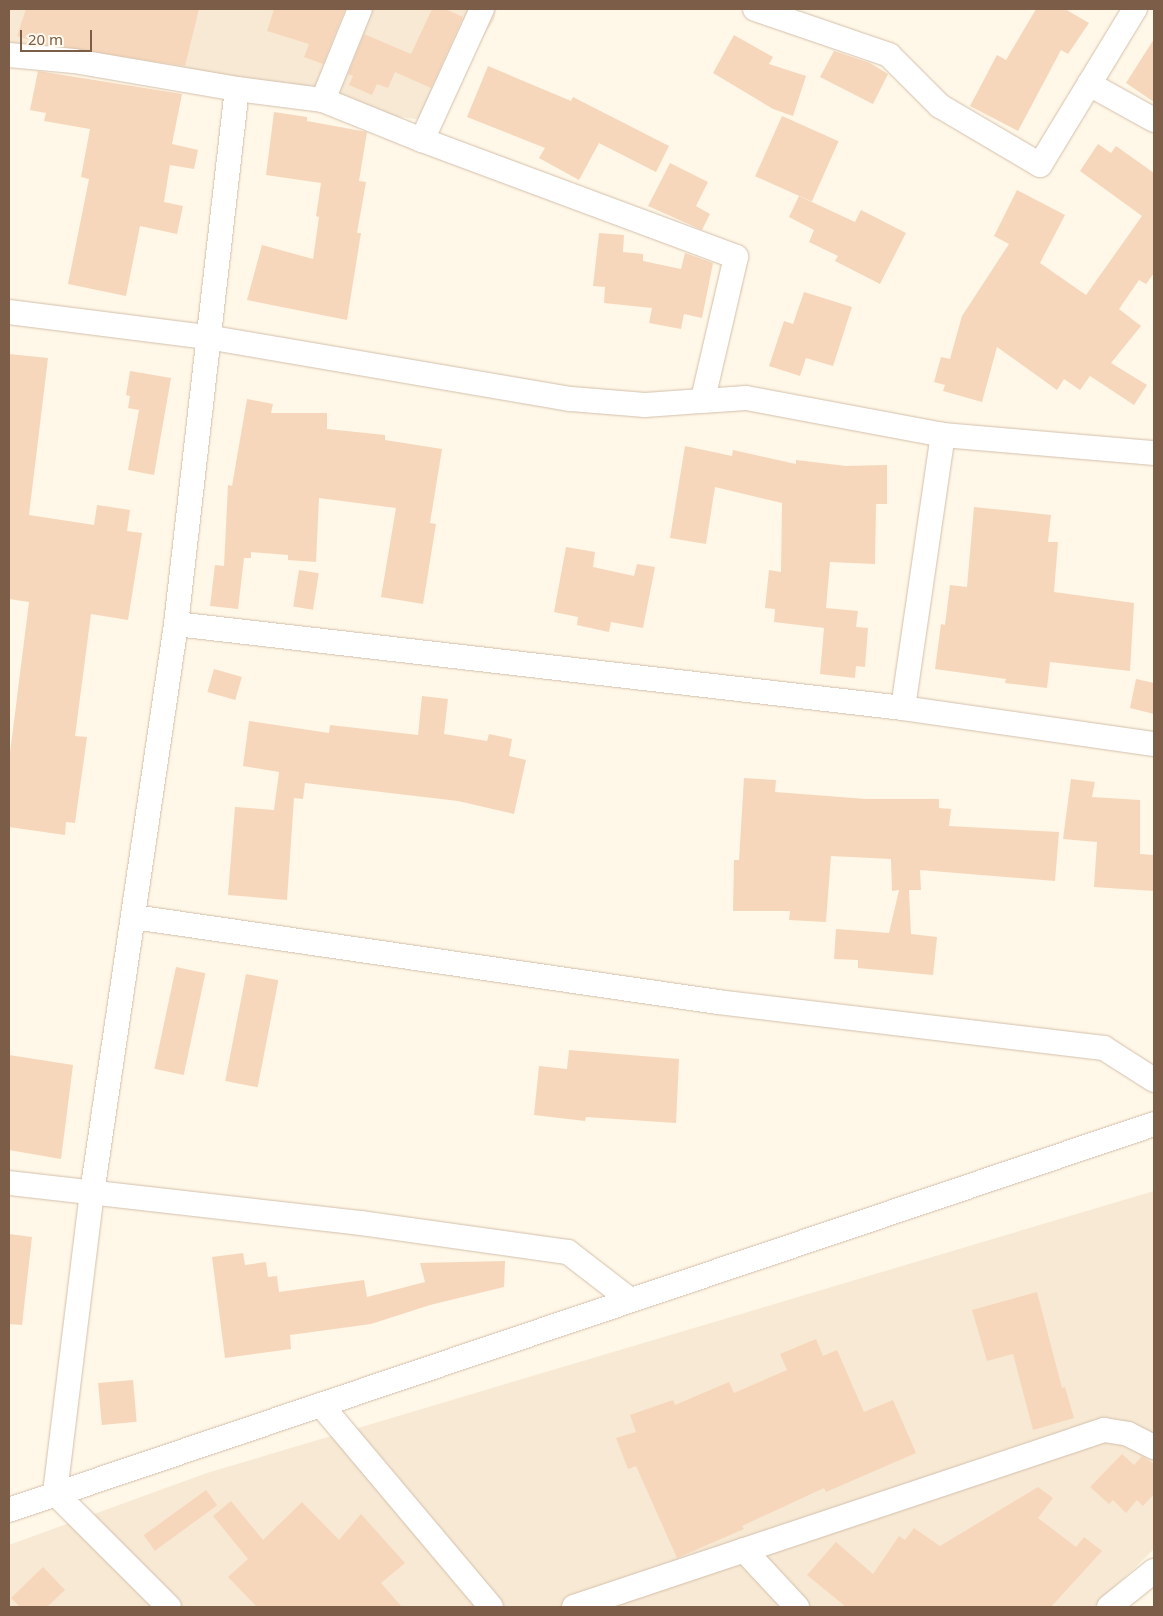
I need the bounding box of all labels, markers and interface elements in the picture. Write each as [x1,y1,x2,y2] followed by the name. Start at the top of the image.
[22,20,95,52] scale bar
[28,29,63,49] text: 20 m

